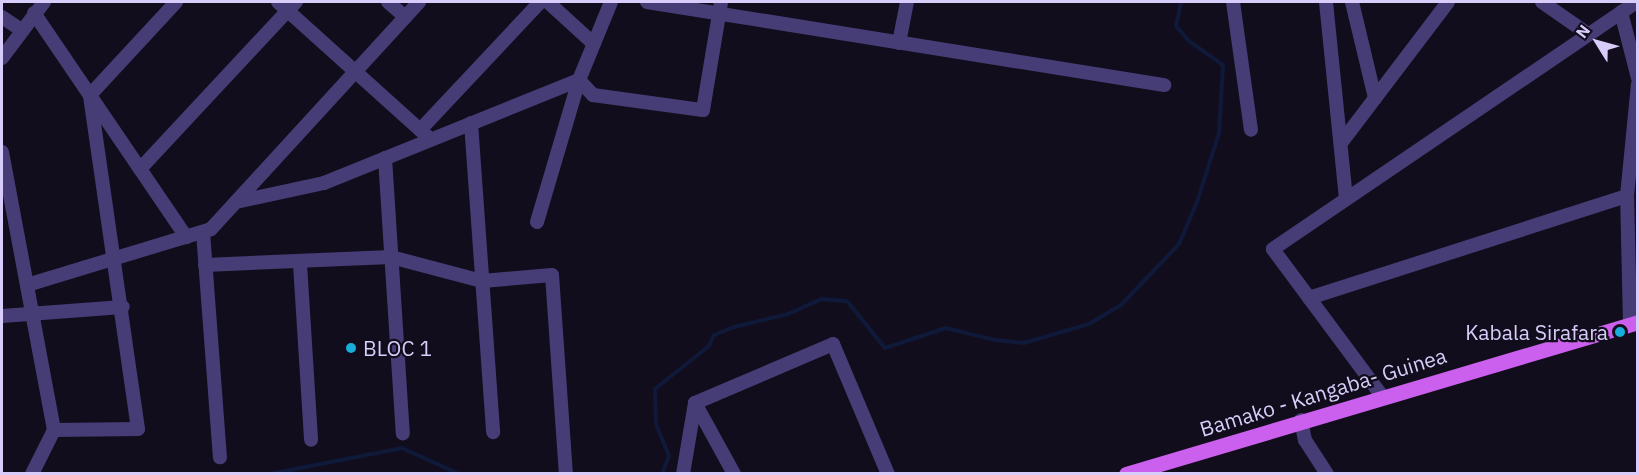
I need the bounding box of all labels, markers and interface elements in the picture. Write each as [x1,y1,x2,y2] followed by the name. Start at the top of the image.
[1567,12,1627,72] north arrow
[1571,21,1594,42] text: N
[1465,319,1608,345] place label: Kabala Sirafara
[1613,325,1627,339] marker: Kabala Sirafara
[363,335,432,361] place label: BLOC 1
[344,341,358,355] marker: BLOC 1
[1197,342,1449,442] street label: Bamako - Kangaba- Guinea

